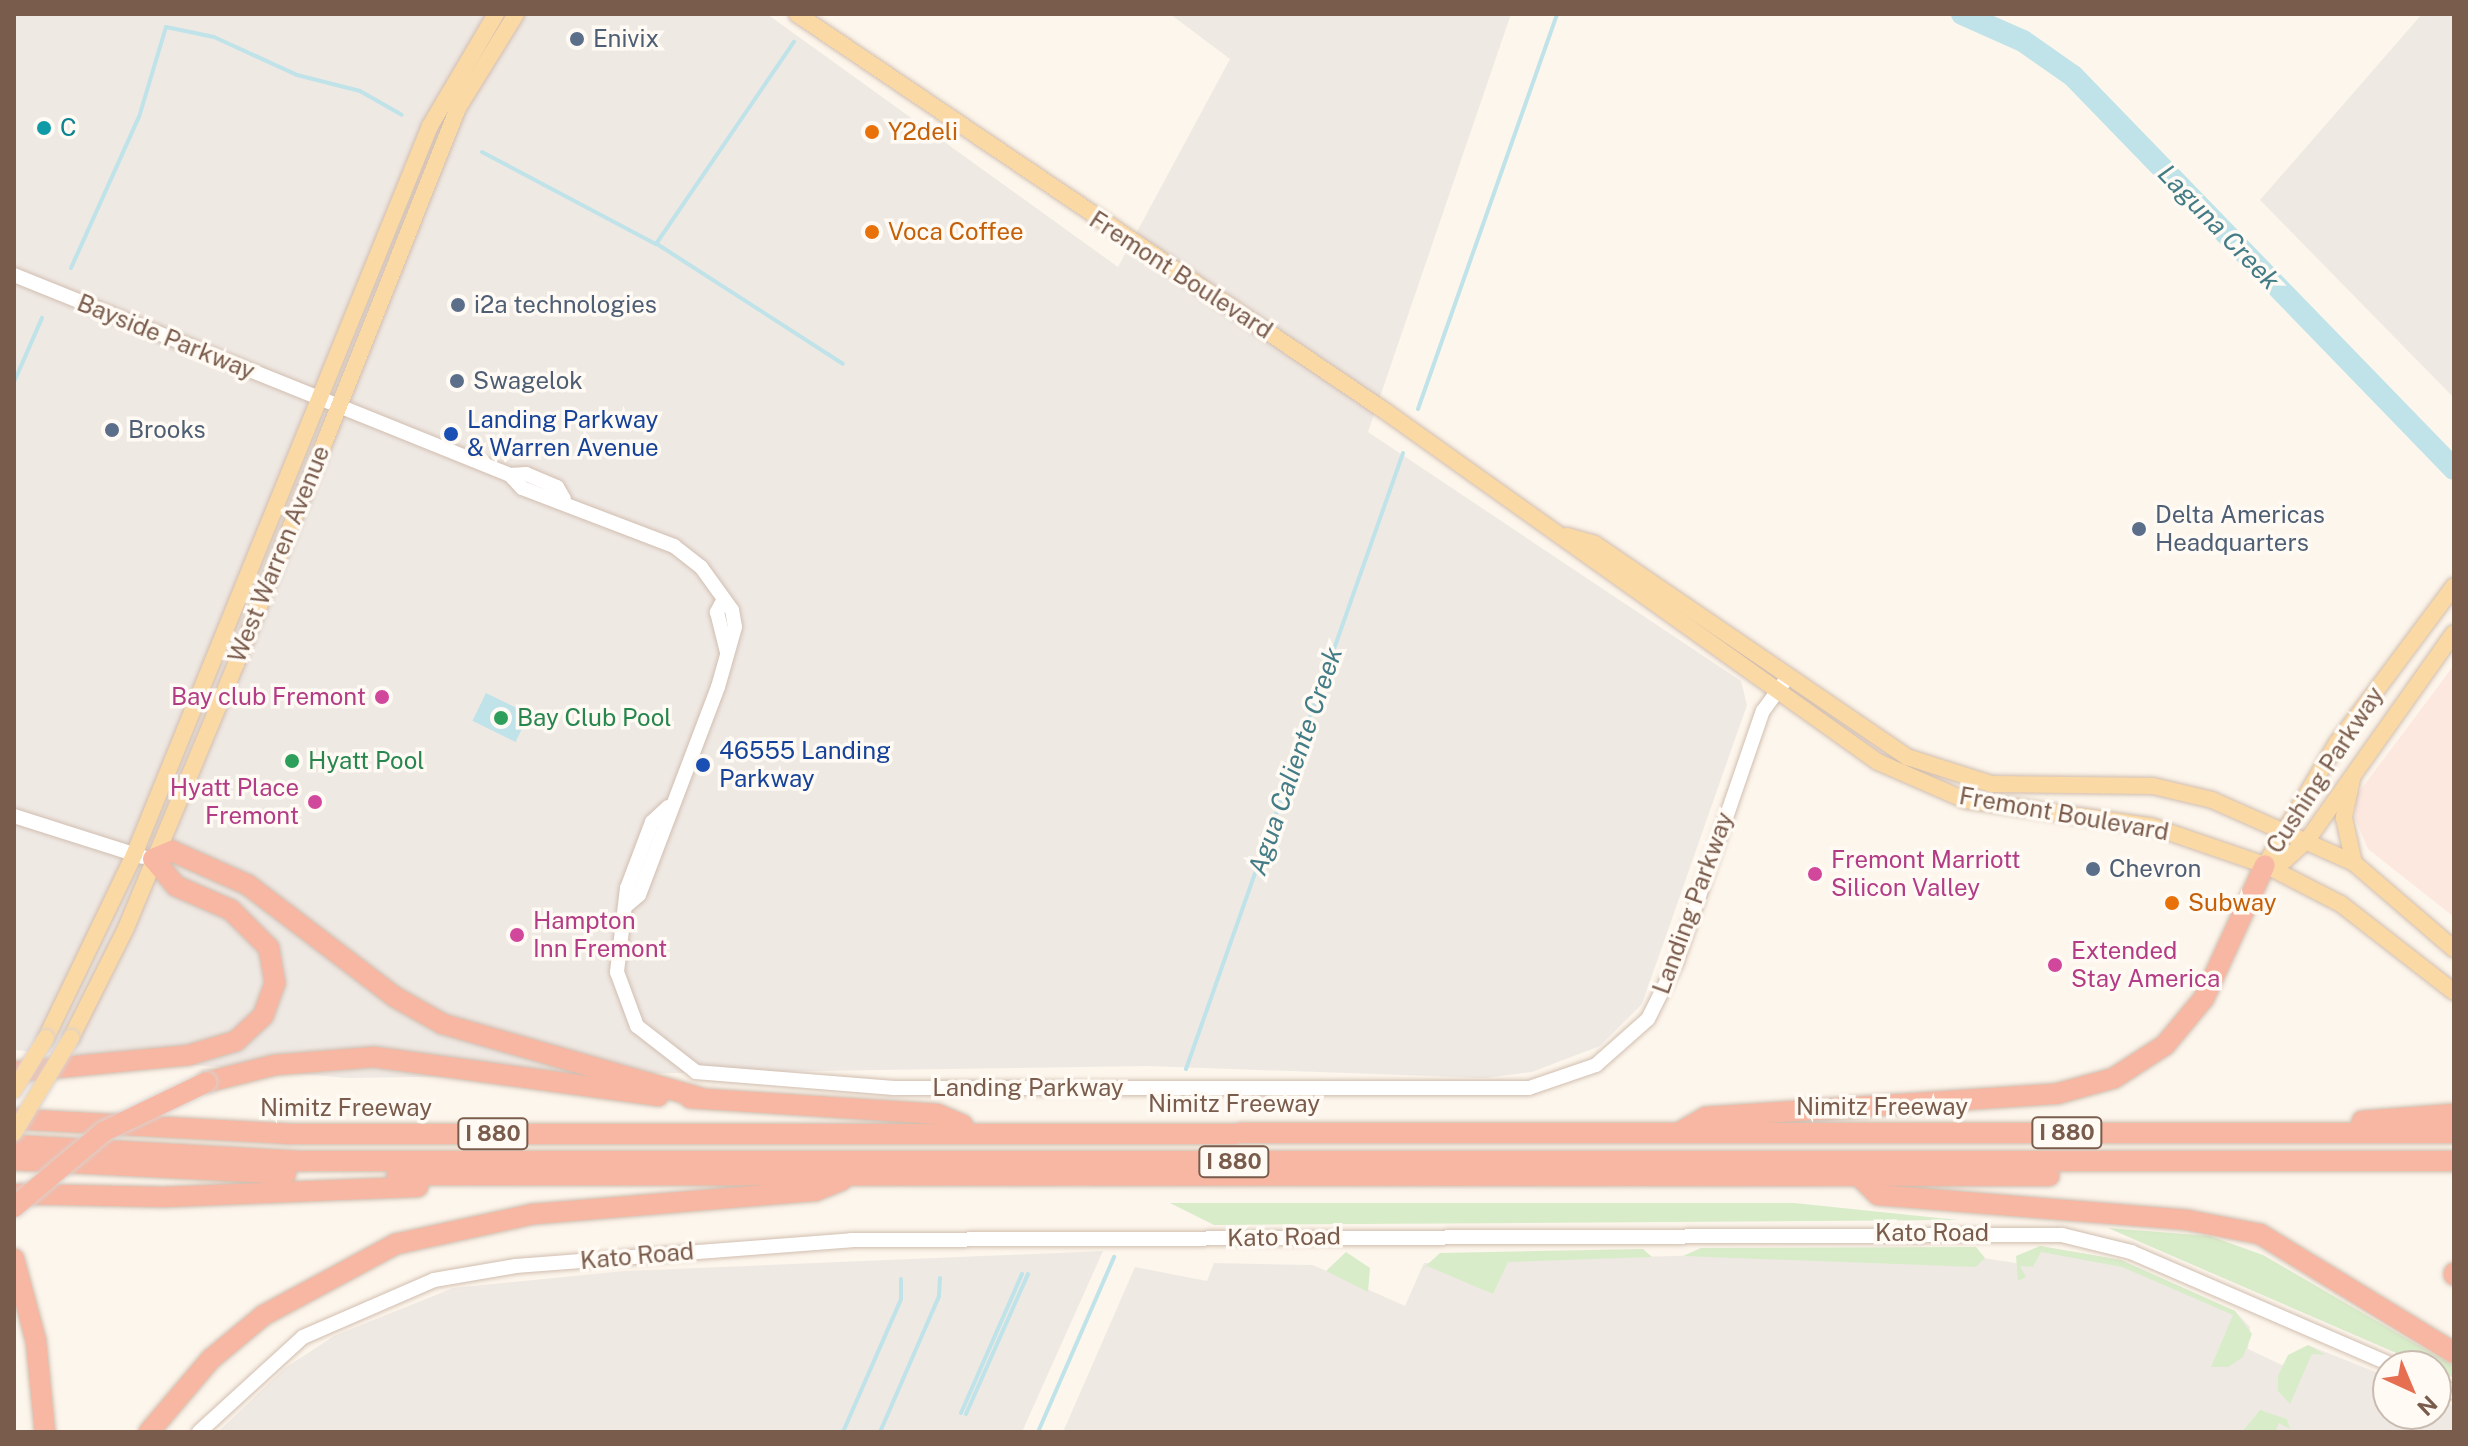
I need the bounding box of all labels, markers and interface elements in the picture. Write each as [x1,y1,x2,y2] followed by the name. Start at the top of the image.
[593,25,659,53] place label: Enivix
[568,30,586,48] marker: Enivix
[60,114,77,142] place label: C
[888,118,958,146] place label: Y2deli
[35,119,53,137] marker: C
[863,123,881,141] marker: Y2deli
[2152,158,2286,296] water label: Laguna Creek
[1084,205,1278,345] street label: Fremont Boulevard
[888,218,1024,246] place label: Voca Coffee
[863,223,881,241] marker: Voca Coffee
[73,288,259,386] street label: Bayside Parkway
[474,291,657,319] place label: i2a technologies
[449,296,467,314] marker: i2a technologies
[473,367,583,395] place label: Swagelok
[448,372,466,390] marker: Swagelok
[467,406,659,462] place label: Landing Parkway & Warren Avenue
[128,416,206,444] place label: Brooks
[103,421,121,439] marker: Brooks
[442,425,460,443] marker: Landing Parkway & Warren Avenue
[222,441,336,667] street label: West Warren Avenue
[2155,501,2325,557] place label: Delta Americas Headquarters
[2130,520,2148,538] marker: Delta Americas Headquarters
[1241,643,1349,879] water label: Agua Caliente Creek
[2260,681,2390,859] street label: Cushing Parkway
[170,683,366,711] place label: Bay club Fremont
[373,688,391,706] marker: Bay club Fremont
[517,704,672,732] place label: Bay Club Pool
[492,709,510,727] marker: Bay Club Pool
[719,737,891,793] place label: 46555 Landing Parkway
[308,747,424,775] place label: Hyatt Pool
[283,752,301,770] marker: Hyatt Pool
[694,756,712,774] marker: 46555 Landing Parkway
[170,774,299,830] place label: Hyatt Place Fremont
[1957,781,2171,847] street label: Fremont Boulevard
[306,793,324,811] marker: Hyatt Place Fremont
[1647,808,1739,998] street label: Landing Parkway
[1831,846,2021,902] place label: Fremont Marriott Silicon Valley
[2109,855,2201,883] place label: Chevron
[2084,860,2102,878] marker: Chevron
[1806,865,1824,883] marker: Fremont Marriott Silicon Valley
[2188,889,2276,917] place label: Subway
[2163,894,2181,912] marker: Subway
[533,907,667,963] place label: Hampton Inn Fremont
[508,926,526,944] marker: Hampton Inn Fremont
[2071,937,2220,993] place label: Extended Stay America
[2046,956,2064,974] marker: Extended Stay America
[932,1074,1124,1102] street label: Landing Parkway
[1148,1090,1320,1118] street label: Nimitz Freeway
[1796,1093,1968,1121] street label: Nimitz Freeway
[260,1094,432,1122] street label: Nimitz Freeway
[2031,1115,2103,1151] road number: I 880
[457,1116,529,1152] road number: I 880
[1198,1144,1270,1180] road number: I 880
[1875,1219,1989,1247] street label: Kato Road
[1227,1222,1341,1252] street label: Kato Road
[579,1237,695,1275] street label: Kato Road
[2372,1350,2452,1430] north arrow
[2412,1390,2443,1421] text: N

